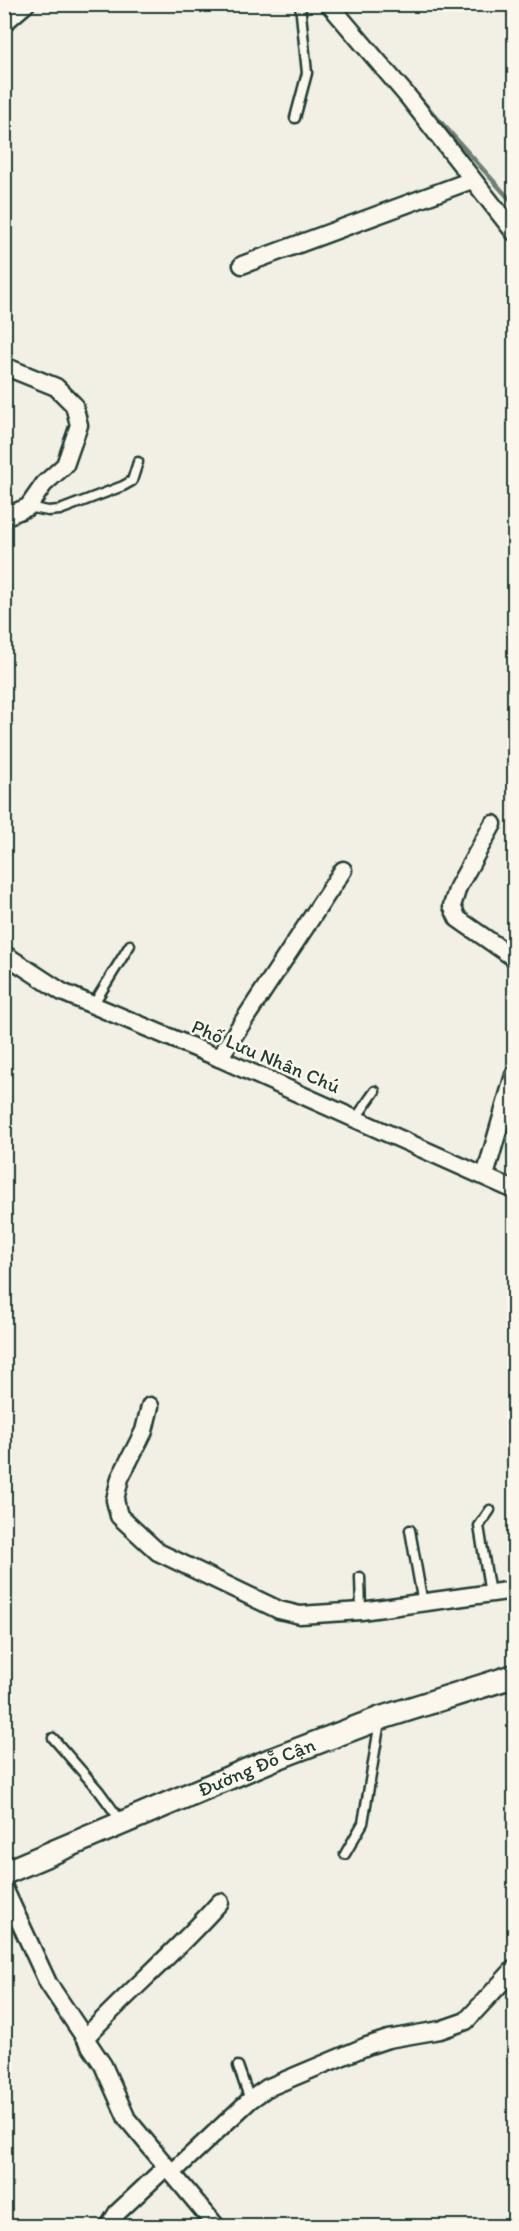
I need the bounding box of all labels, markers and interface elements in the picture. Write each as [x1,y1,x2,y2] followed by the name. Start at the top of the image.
[188,1014,344,1098] street label: Phố Lưu Nhân Chú
[194,1732,319,1802] street label: Đường Đỗ Cận

